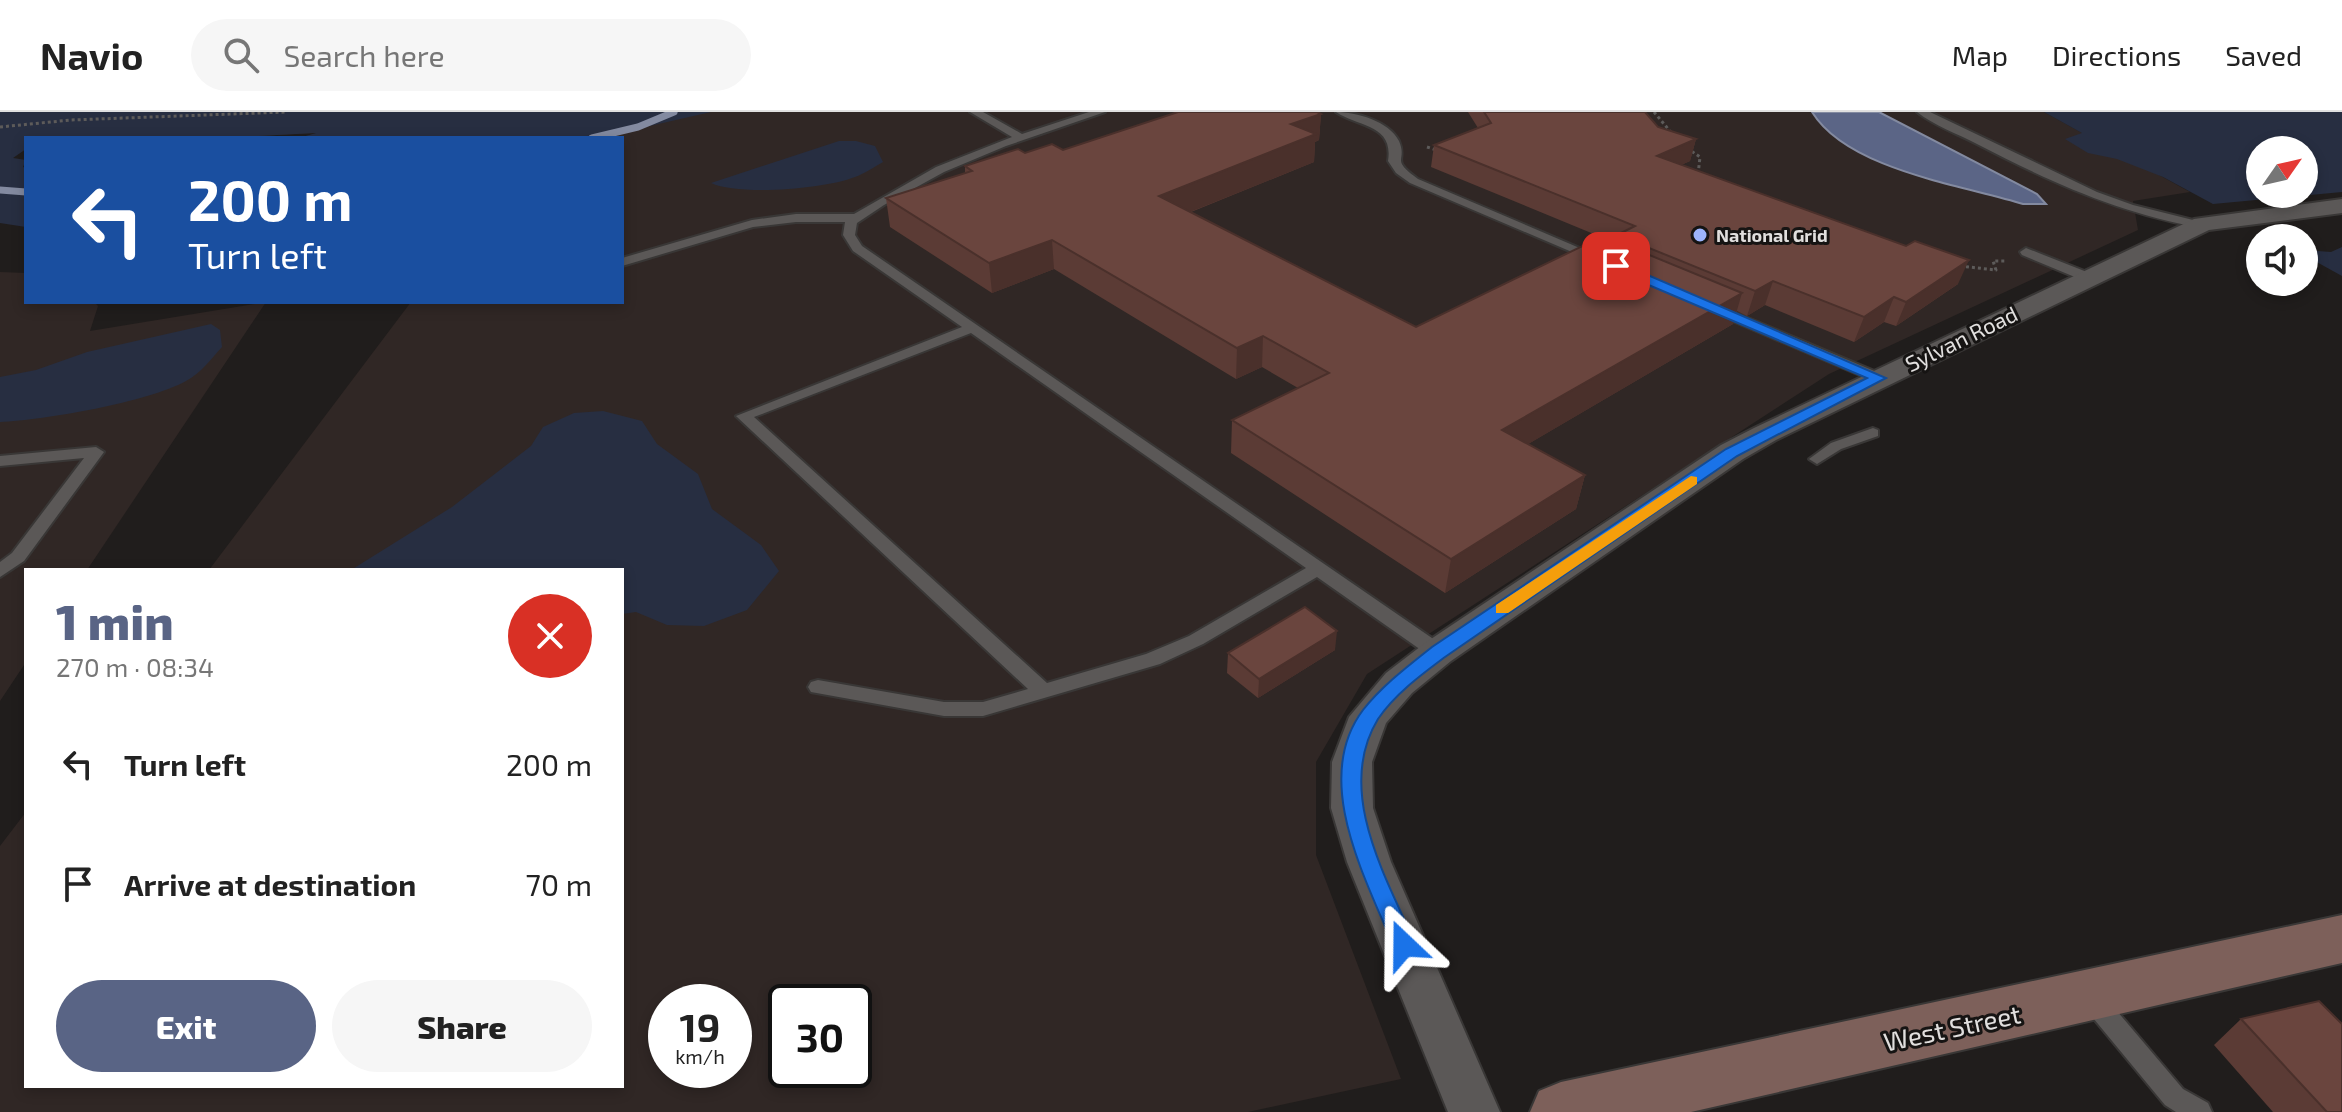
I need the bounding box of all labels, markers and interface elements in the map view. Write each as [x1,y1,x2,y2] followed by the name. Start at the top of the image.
[191,19,751,91] search box
[40,32,143,78] text: Navio
[219,33,263,77] icon: search
[283,37,445,73] text: Search here
[1952,38,2008,72] text: Map
[2052,38,2181,72] text: Directions
[2225,38,2302,72] text: Saved
[2246,136,2318,208] north arrow
[2246,136,2318,296] map controls
[188,165,353,232] text: 200 m
[56,168,160,272] icon: left
[1716,224,1828,246] place label: National Grid
[2246,224,2318,296] button: sound
[1691,226,1709,244] marker: National Grid
[1582,232,1650,300] pin
[188,233,327,276] text: Turn left
[1594,244,1638,288] icon: arrive
[1901,300,2021,376] street label: Sylvan Road
[56,592,174,650] text: 1 min
[508,594,592,678] button: close
[56,651,214,682] text: 270 m · 08:34
[56,742,100,786] icon: left
[124,746,246,782] text: Turn left
[506,746,592,782] text: 200 m
[56,862,100,906] icon: arrive
[124,866,416,902] text: Arrive at destination
[526,866,592,902] text: 70 m
[1362,903,1446,987] position arrow
[56,980,316,1072] button: Exit
[332,980,592,1072] button: Share
[768,984,872,1088] speed limit sign: 30
[1881,997,2023,1057] street label: West Street
[680,1002,720,1050] text: 19
[675,1044,725,1068] text: km/h

